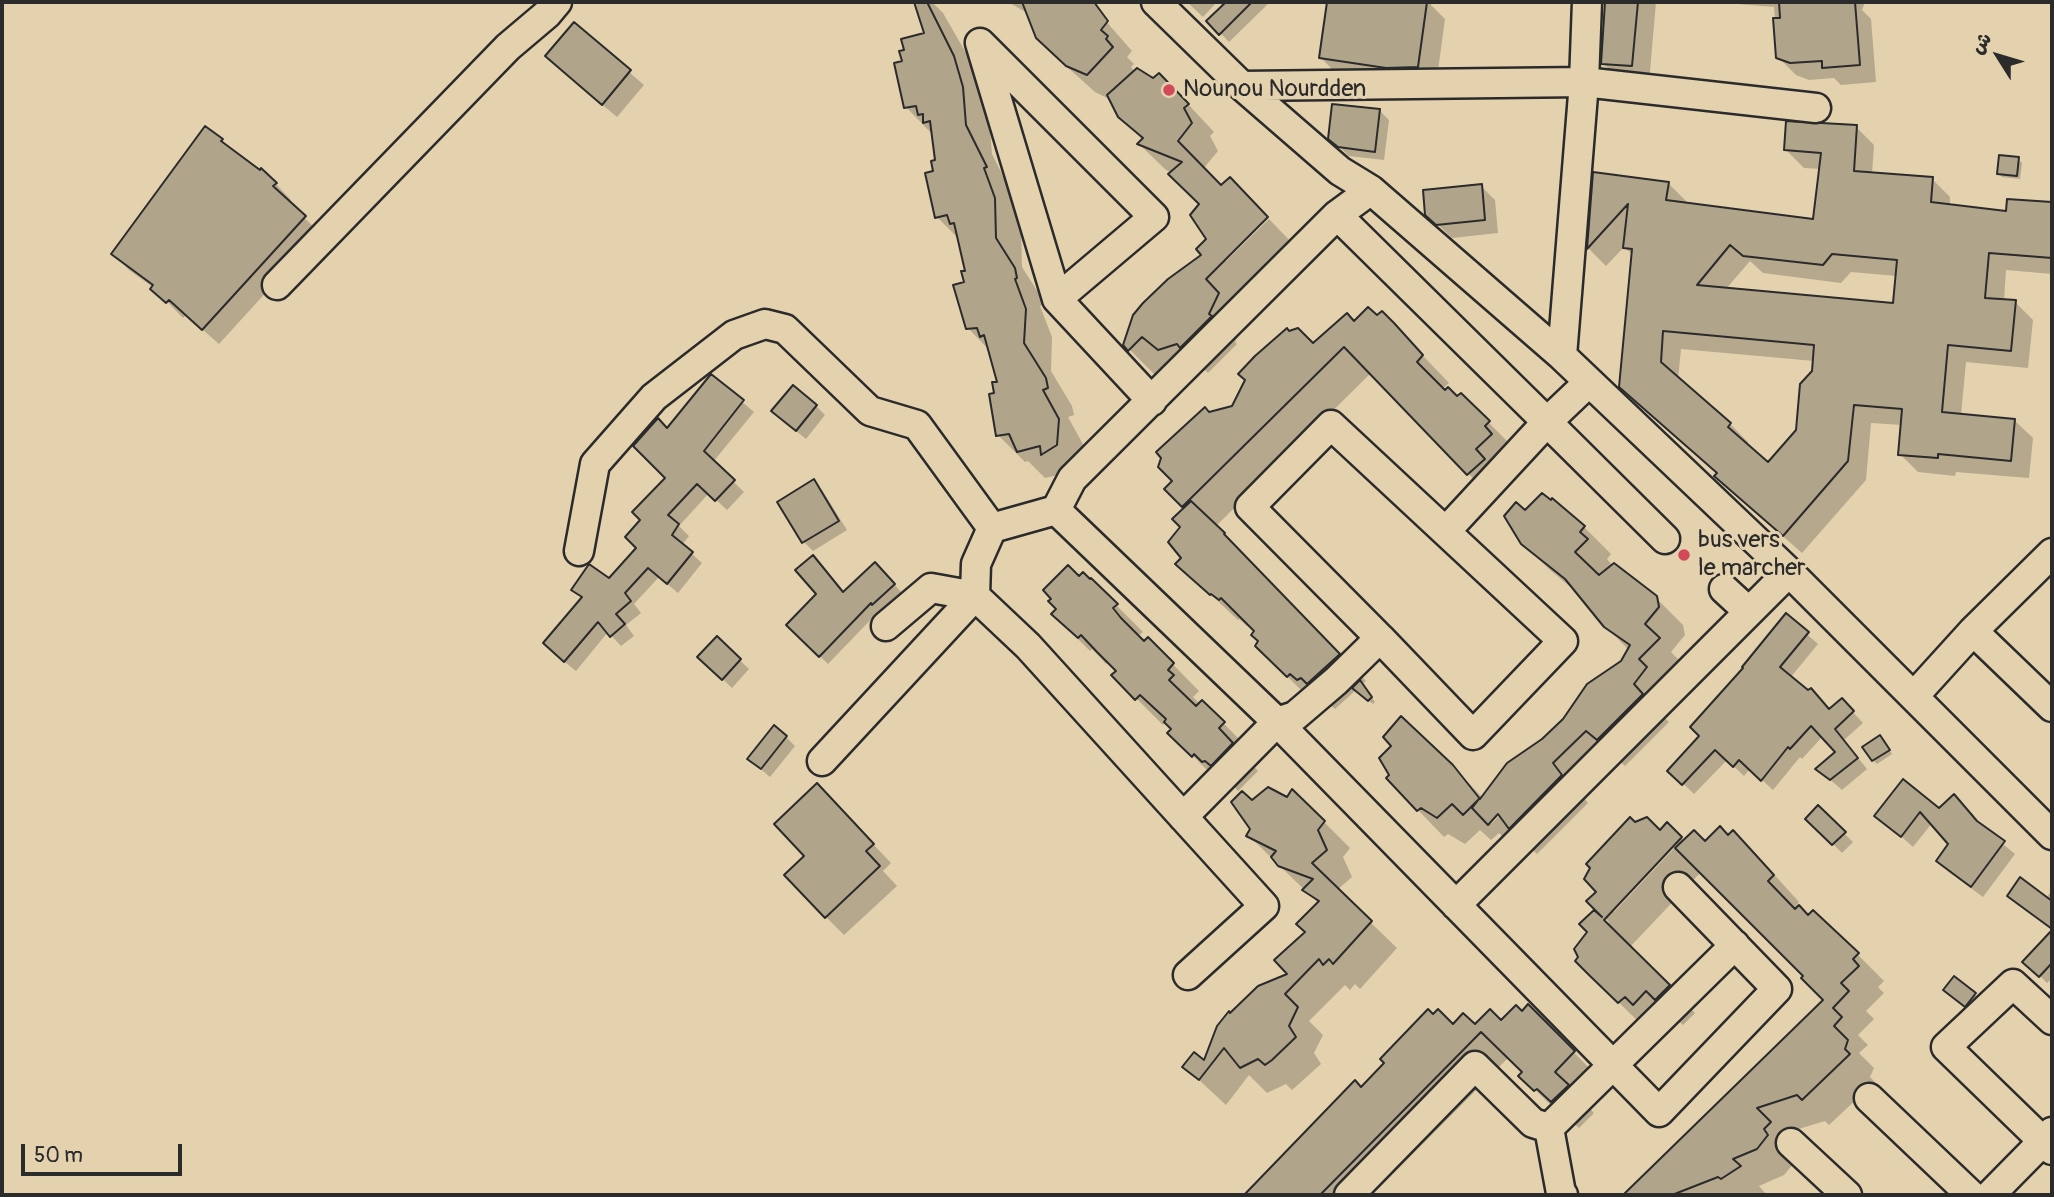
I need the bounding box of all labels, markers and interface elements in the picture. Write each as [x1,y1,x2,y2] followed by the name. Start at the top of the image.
[1963,21,2033,91] north arrow
[1965,28,1997,59] text: ش
[1183,76,1366,104] place label: Nounou Nourdden
[1161,82,1177,98] marker: Nounou Nourdden
[1698,527,1806,583] place label: bus vers le marcher
[1676,547,1692,563] marker: bus vers le marcher
[24,1130,186,1174] scale bar
[34,1142,83,1169] text: 50 m

